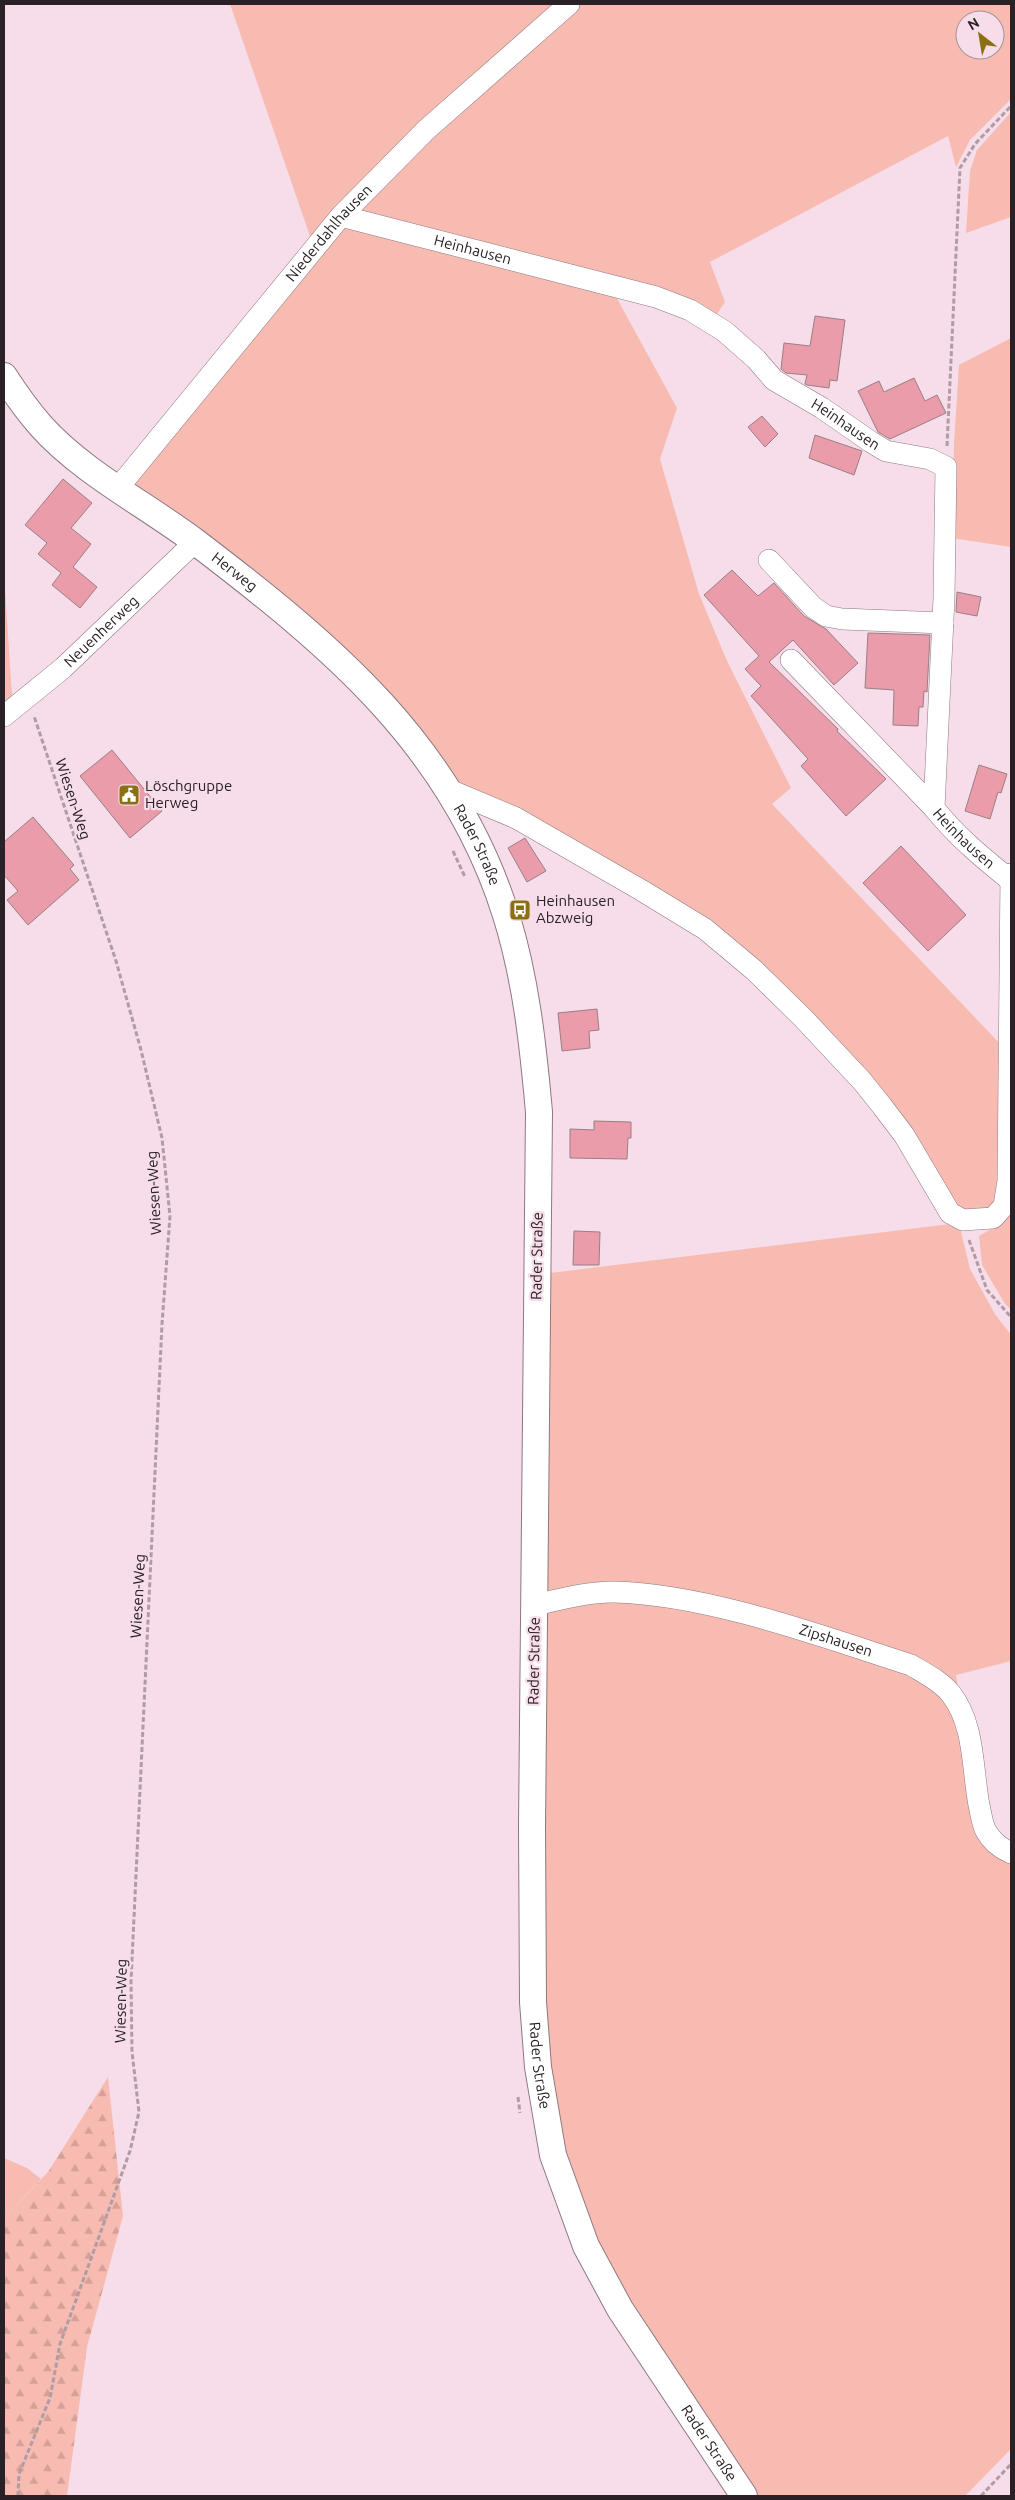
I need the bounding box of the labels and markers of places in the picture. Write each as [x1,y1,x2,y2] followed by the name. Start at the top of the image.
[145,777,232,811] place label: Löschgruppe Herweg
[117,783,141,807] public building icon: Löschgruppe Herweg
[536,892,615,926] place label: Heinhausen Abzweig
[508,898,532,922] bus stop icon: Heinhausen Abzweig

